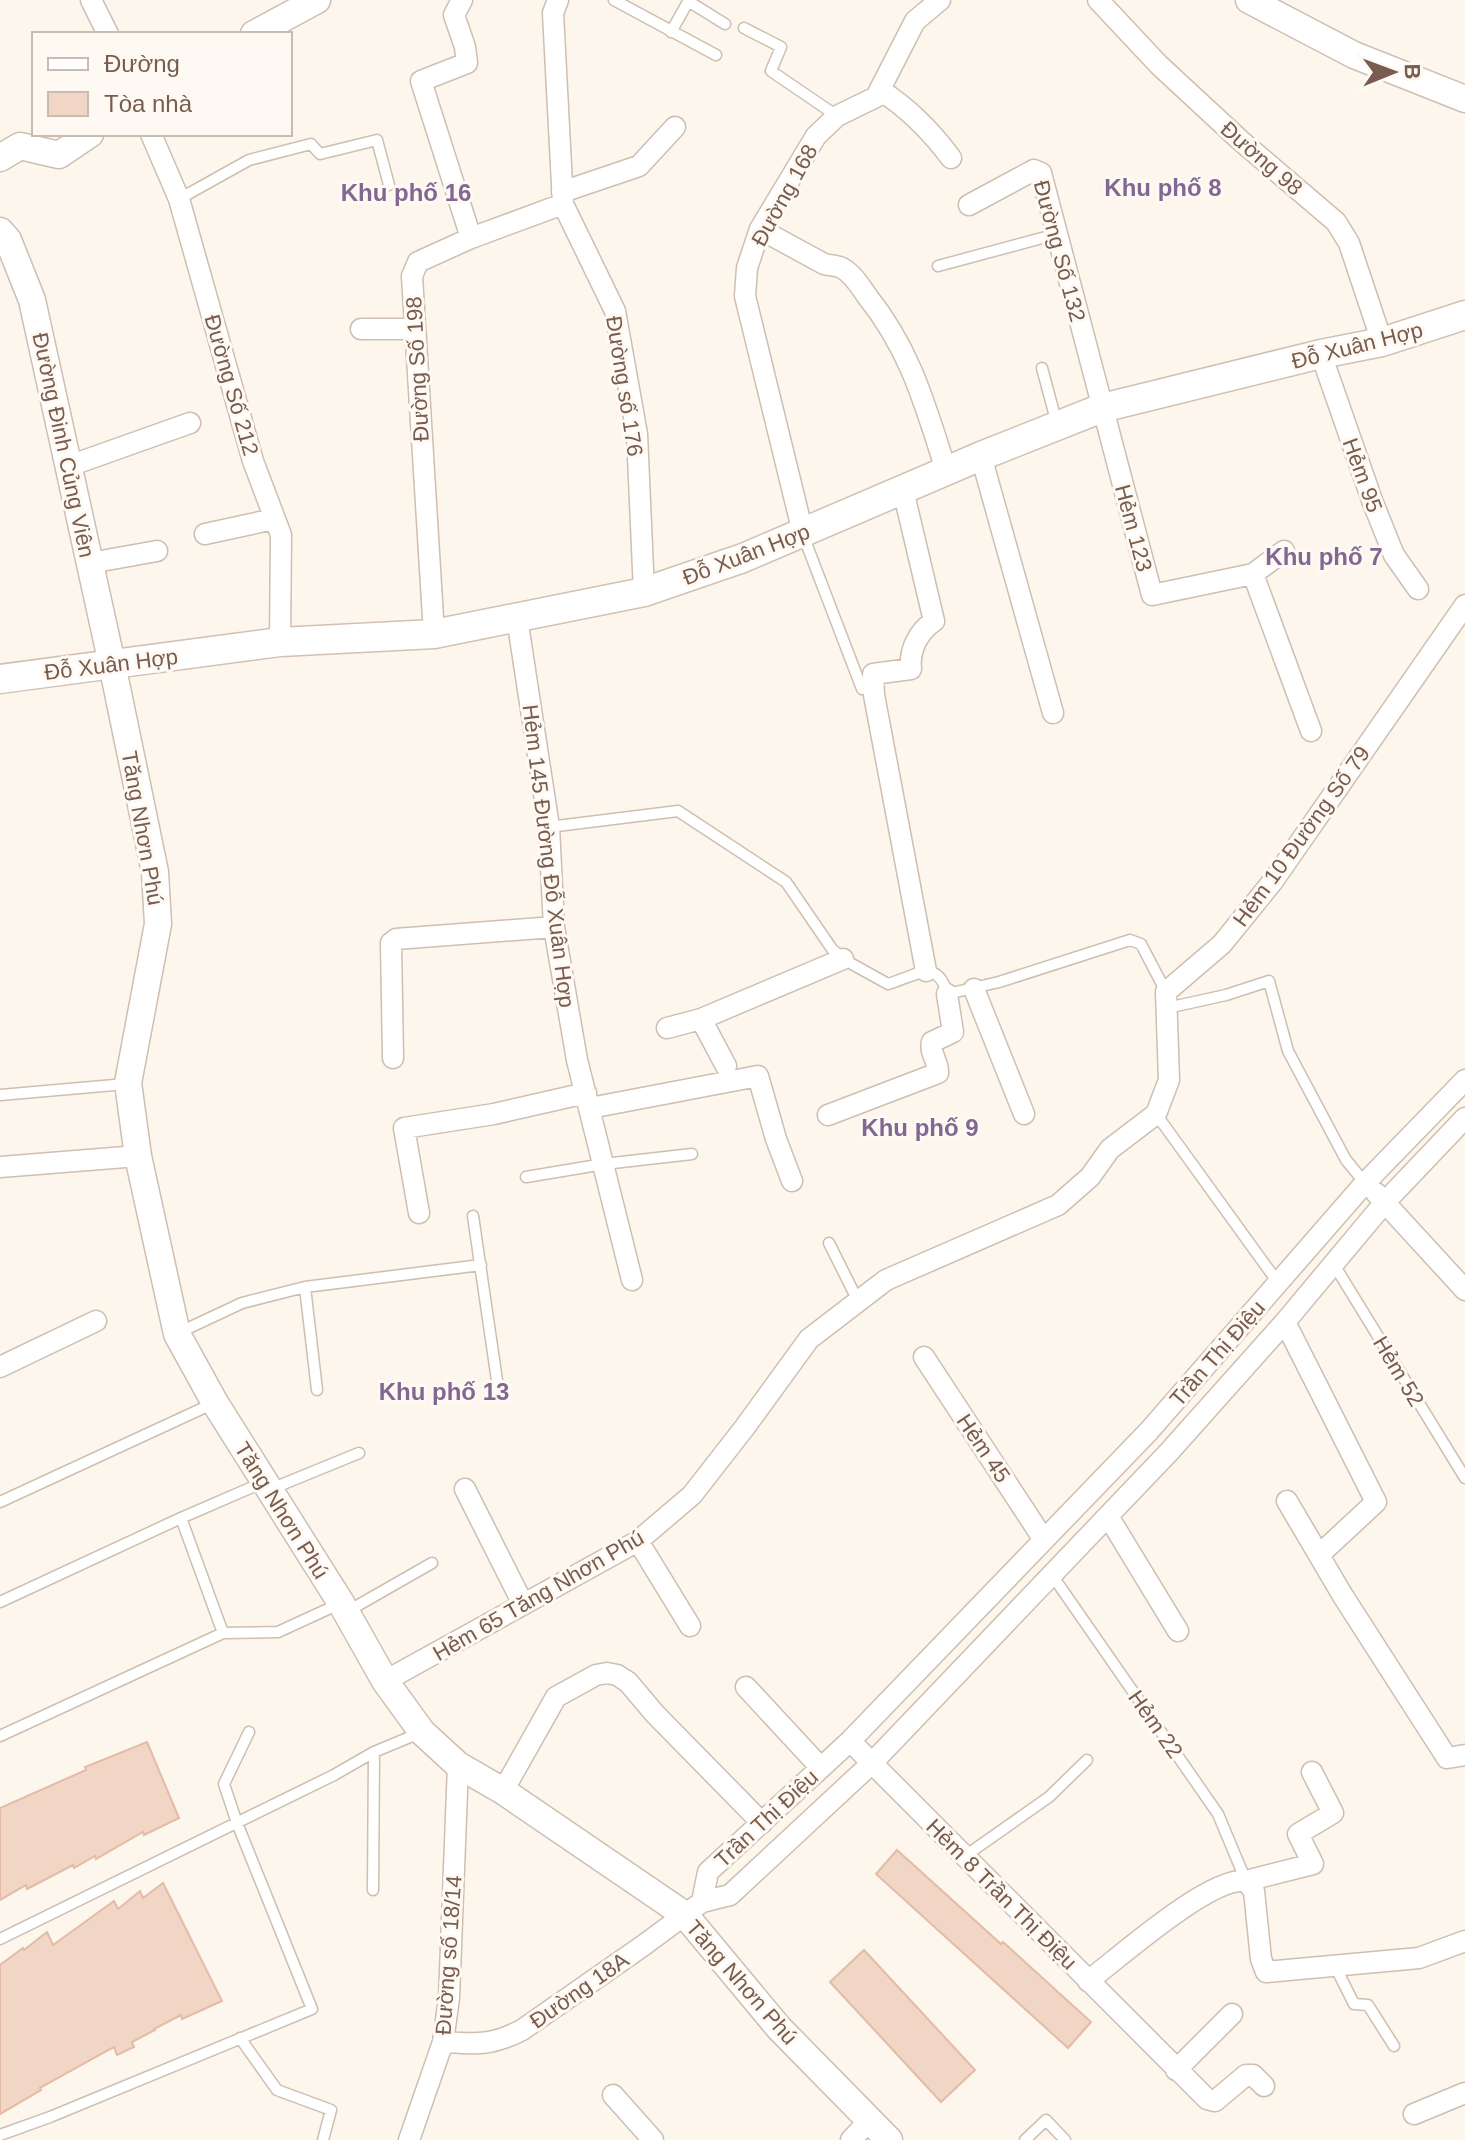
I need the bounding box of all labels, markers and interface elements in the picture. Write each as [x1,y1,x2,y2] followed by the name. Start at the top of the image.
[32,32,292,136] legend
[1353,32,1433,112] north arrow
[104,50,180,77] text: Đường
[1400,63,1425,80] text: B
[104,90,193,117] text: Tòa nhà
[1216,116,1308,201] street label: Đường 98
[746,140,823,250] street label: Đường 168
[1104,174,1222,201] district label: Khu phố 8
[1029,178,1090,325] street label: Đường Số 132
[341,179,471,206] district label: Khu phố 16
[401,296,434,442] street label: Đường Số 198
[199,312,264,458] street label: Đường Số 212
[601,314,648,458] street label: Đường số 176
[1289,317,1425,374] street label: Đỗ Xuân Hợp
[27,330,100,560] street label: Đường Đinh Củng Viên
[1338,435,1387,516] street label: Hẻm 95
[1110,482,1157,574] street label: Hẻm 123
[679,519,813,590] street label: Đỗ Xuân Hợp
[1265,543,1383,570] district label: Khu phố 7
[43,644,179,685] street label: Đỗ Xuân Hợp
[517,703,580,1009] street label: Hẻm 145 Đường Đỗ Xuân Hợp
[1228,741,1375,931] street label: Hẻm 10 Đường Số 79
[117,749,168,907] street label: Tăng Nhơn Phú
[861,1114,979,1141] district label: Khu phố 9
[1165,1295,1270,1411] street label: Trần Thị Điệu
[1368,1332,1429,1411] street label: Hẻm 52
[379,1378,509,1405] district label: Khu phố 13
[952,1409,1015,1487] street label: Hẻm 45
[230,1437,334,1583] street label: Tăng Nhơn Phú
[428,1525,648,1666] street label: Hẻm 65 Tăng Nhơn Phú
[1123,1686,1188,1763] street label: Hẻm 22
[710,1764,823,1873] street label: Trần Thị Điệu
[921,1814,1082,1975] street label: Hẻm 8 Trần Thị Điệu
[430,1874,467,2036] street label: Đường số 18/14
[681,1915,802,2050] street label: Tăng Nhơn Phú
[525,1947,634,2034] street label: Đường 18A

